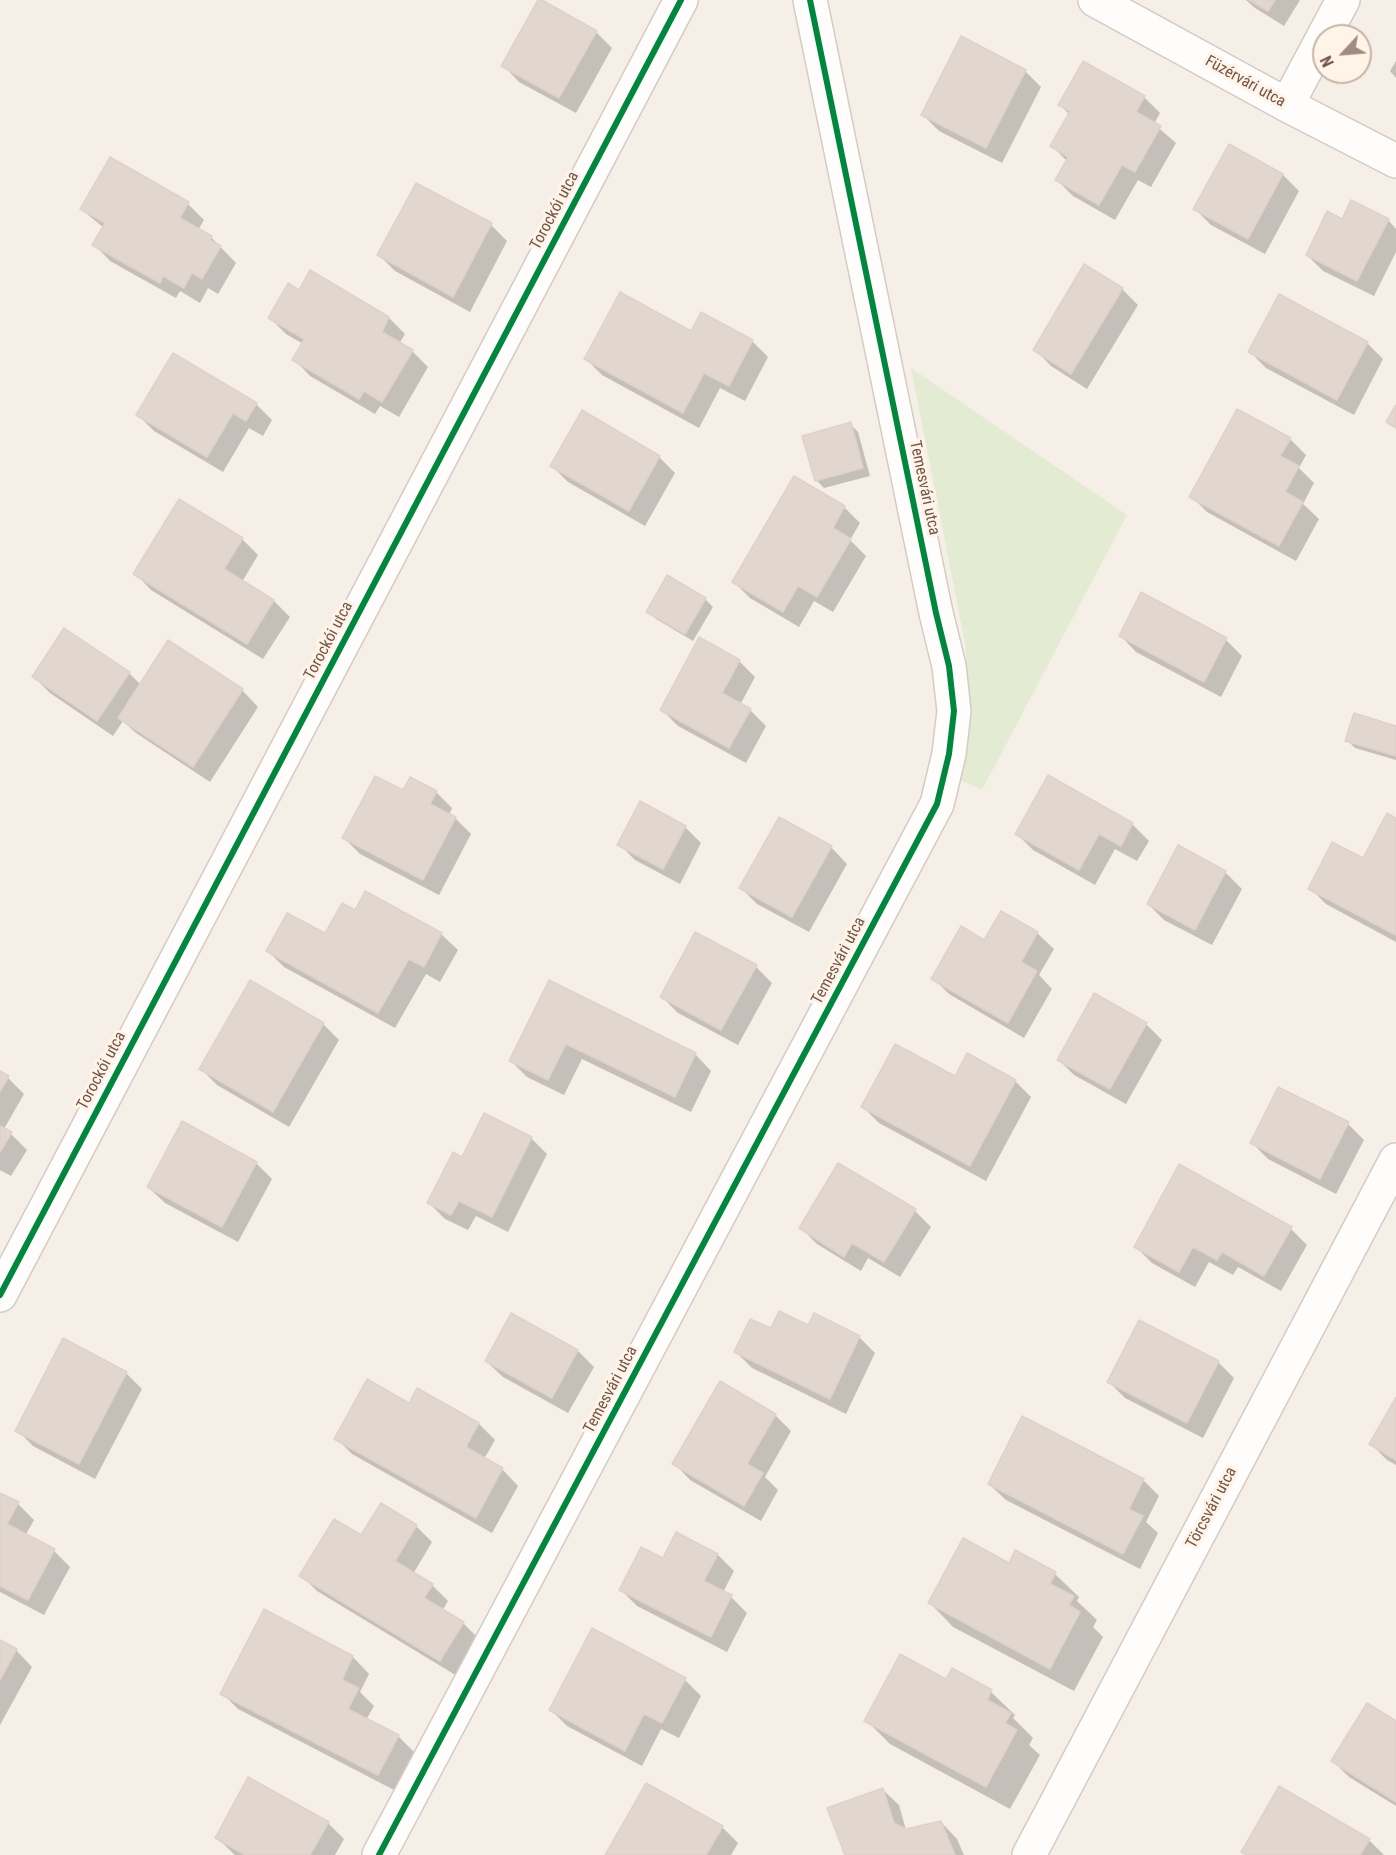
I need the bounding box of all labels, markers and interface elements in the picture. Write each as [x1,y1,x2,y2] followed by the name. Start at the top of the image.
[1312,24,1372,84] north arrow
[1202,52,1288,112] street label: Füzérvári utca
[1316,53,1338,70] text: N
[526,169,584,253] street label: Torockói utca
[905,439,943,537] street label: Temesvári utca
[300,599,358,683] street label: Torockói utca
[808,914,870,1008] street label: Temesvári utca
[73,1029,131,1113] street label: Torockói utca
[580,1343,642,1437] street label: Temesvári utca
[1183,1464,1241,1552] street label: Törcsvári utca

